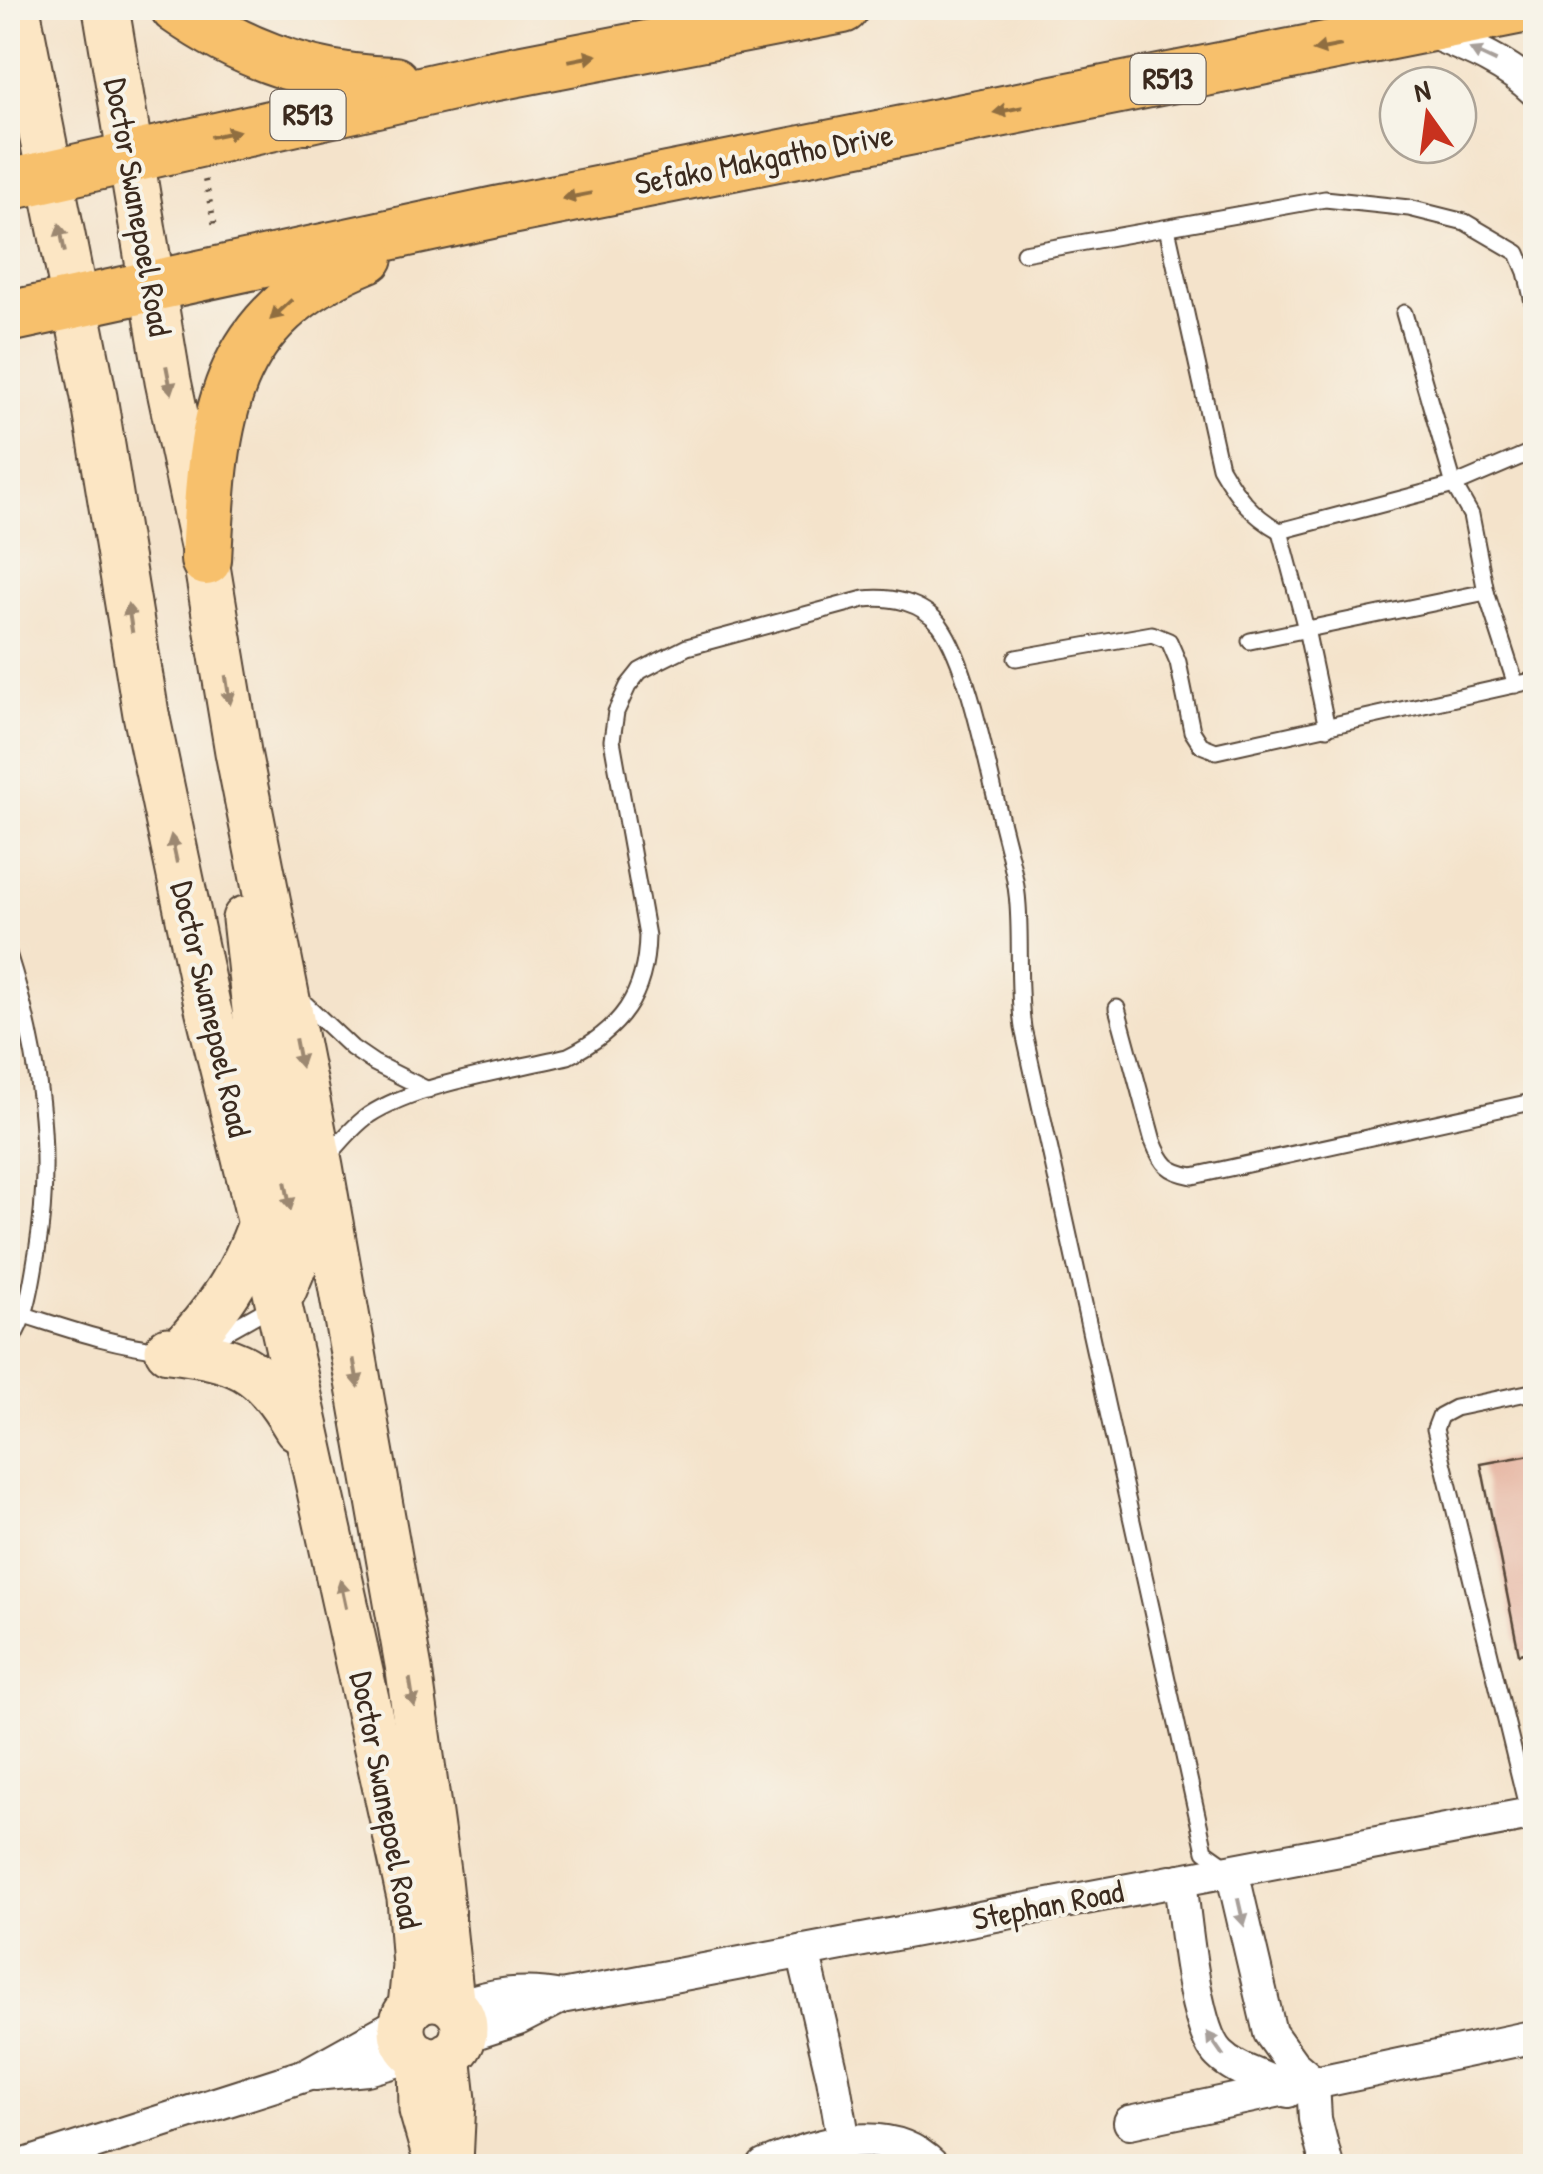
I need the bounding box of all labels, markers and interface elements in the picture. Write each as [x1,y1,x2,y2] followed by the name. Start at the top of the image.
[1312,40,1343,56] one-way arrow
[1468,46,1497,63] one-way arrow
[568,50,599,65] one-way arrow
[1130,54,1206,104] road number: R513
[1378,65,1478,165] north arrow
[1410,70,1434,111] text: N
[95,75,182,339] street label: Doctor Swanepoel Road
[270,90,346,140] road number: R513
[992,103,1024,118] one-way arrow
[631,112,897,205] street label: Sefako Makgatho Drive
[209,125,240,141] one-way arrow
[561,189,593,204] one-way arrow
[54,222,70,253] one-way arrow
[270,298,294,321] one-way arrow
[161,365,177,396] one-way arrow
[122,602,138,634] one-way arrow
[221,675,236,707] one-way arrow
[166,833,182,864] one-way arrow
[161,877,262,1141] street label: Doctor Swanepoel Road
[290,1038,306,1069] one-way arrow
[281,1180,296,1212] one-way arrow
[349,1358,365,1389] one-way arrow
[335,1578,351,1609] one-way arrow
[340,1668,432,1932] street label: Doctor Swanepoel Road
[405,1678,421,1710] one-way arrow
[969,1869,1127,1940] street label: Stephan Road
[1234,1897,1250,1928] one-way arrow
[1205,2031,1225,2058] one-way arrow

